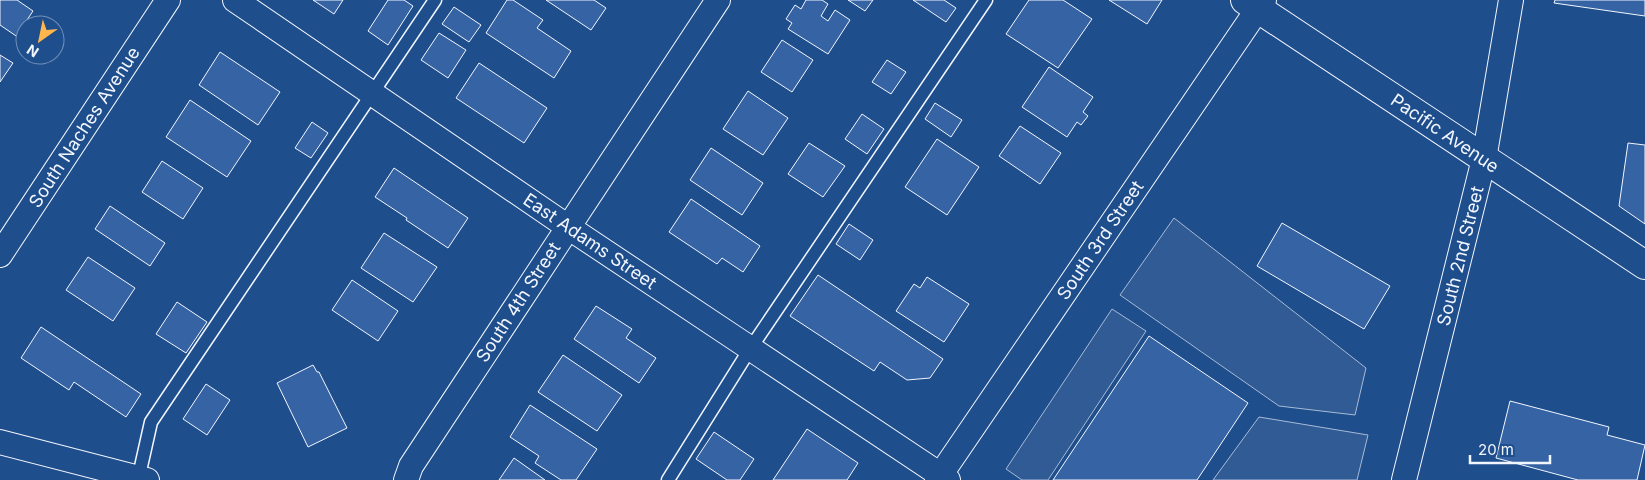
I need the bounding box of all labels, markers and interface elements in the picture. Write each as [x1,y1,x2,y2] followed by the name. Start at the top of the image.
[15,15,65,65] north arrow
[24,43,144,211] street label: South Naches Avenue
[1387,89,1503,177] street label: Pacific Avenue
[1052,176,1148,304] street label: South 3rd Street
[1433,184,1488,328] street label: South 2nd Street
[519,189,661,293] street label: East Adams Street
[471,238,565,366] street label: South 4th Street
[1470,432,1550,464] scale bar
[1478,440,1514,459] text: 20 m

